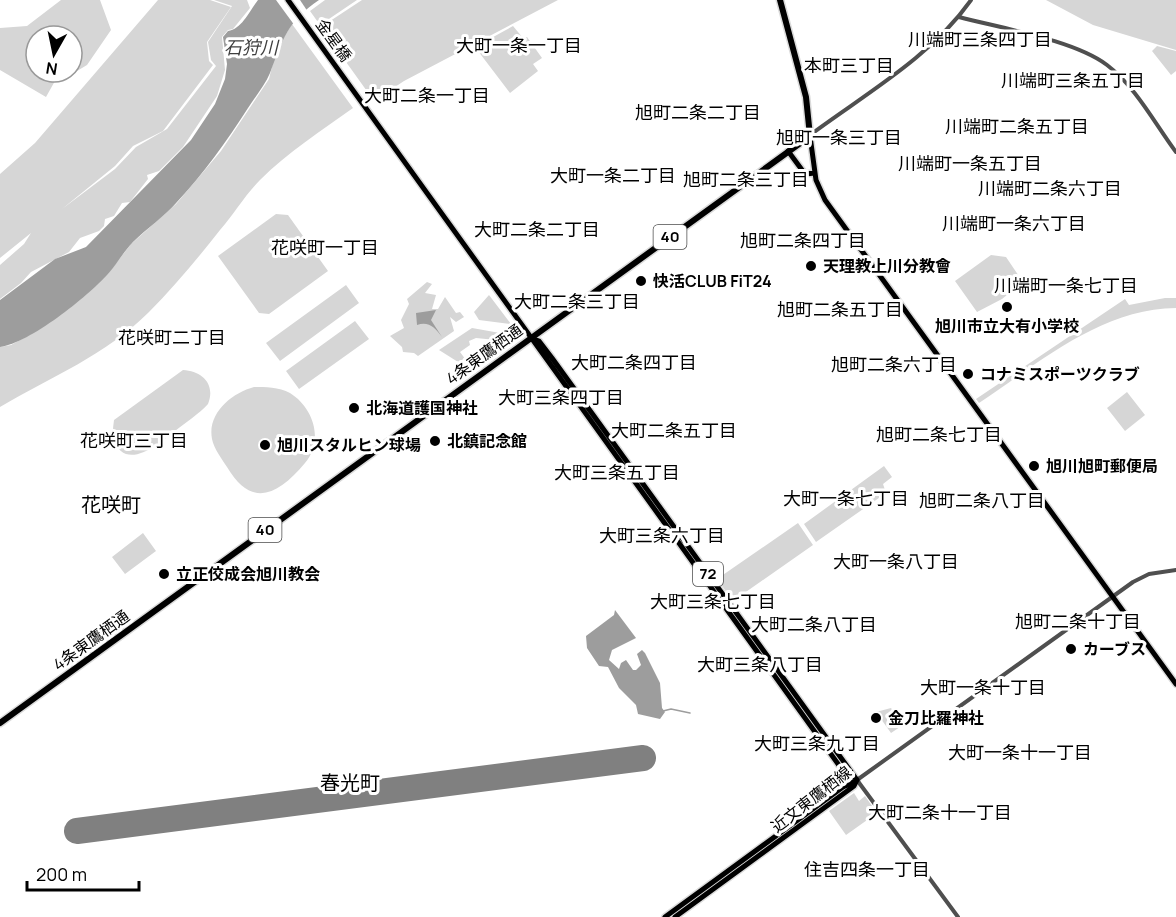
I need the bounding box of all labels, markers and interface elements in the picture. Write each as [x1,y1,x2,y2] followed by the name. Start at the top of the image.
[311,14,357,66] street label: 金星橋
[24,24,84,84] north arrow
[908,27,1052,51] district label: 川端町三条四丁目
[456,33,582,57] district label: 大町一条一丁目
[224,35,280,59] water label: 石狩川
[804,53,894,77] district label: 本町三丁目
[44,57,59,81] text: N
[1001,68,1145,92] district label: 川端町三条五丁目
[364,83,490,107] district label: 大町二条一丁目
[635,100,761,124] district label: 旭町二条二丁目
[945,114,1089,138] district label: 川端町二条五丁目
[776,125,902,149] district label: 旭町一条三丁目
[898,151,1042,175] district label: 川端町一条五丁目
[550,163,676,187] district label: 大町一条二丁目
[683,167,809,191] district label: 旭町二条三丁目
[978,176,1122,200] district label: 川端町二条六丁目
[942,211,1086,235] district label: 川端町一条六丁目
[474,217,600,241] district label: 大町二条二丁目
[654,225,686,249] road number: 40
[740,228,866,252] district label: 旭町二条四丁目
[271,235,379,259] district label: 花咲町一丁目
[823,255,951,277] place label: 天理教上川分教會
[804,259,818,273] marker: 天理教上川分教會
[653,270,772,292] place label: 快活CLUB FiT24
[994,273,1138,297] district label: 川端町一条七丁目
[634,274,648,288] marker: 快活CLUB FiT24
[514,289,640,313] district label: 大町二条三丁目
[777,297,903,321] district label: 旭町二条五丁目
[1000,300,1014,314] marker: 旭川市立大有小学校
[935,315,1079,337] place label: 旭川市立大有小学校
[441,319,527,389] street label: 4条東鷹栖通
[118,325,226,349] district label: 花咲町二丁目
[571,350,697,374] district label: 大町二条四丁目
[831,352,957,376] district label: 旭町二条六丁目
[980,363,1140,385] place label: コナミスポーツクラブ
[961,367,975,381] marker: コナミスポーツクラブ
[498,385,624,409] district label: 大町三条四丁目
[366,397,478,419] place label: 北海道護国神社
[347,401,361,415] marker: 北海道護国神社
[611,418,737,442] district label: 大町二条五丁目
[876,422,1002,446] district label: 旭町二条七丁目
[80,428,188,452] district label: 花咲町三丁目
[447,430,527,452] place label: 北鎮記念館
[277,434,421,456] place label: 旭川スタルヒン球場
[428,434,442,448] marker: 北鎮記念館
[258,438,272,452] marker: 旭川スタルヒン球場
[1046,455,1158,477] place label: 旭川旭町郵便局
[1027,459,1041,473] marker: 旭川旭町郵便局
[554,460,680,484] district label: 大町三条五丁目
[783,486,909,510] district label: 大町一条七丁目
[919,488,1045,512] district label: 旭町二条八丁目
[81,491,141,518] district label: 花咲町
[248,518,282,542] road number: 40
[599,523,725,547] district label: 大町三条六丁目
[833,549,959,573] district label: 大町一条八丁目
[693,562,723,586] road number: 72
[176,563,320,585] place label: 立正佼成会旭川教会
[157,567,171,581] marker: 立正佼成会旭川教会
[650,589,776,613] district label: 大町三条七丁目
[48,605,134,675] street label: 4条東鷹栖通
[1015,609,1141,633] district label: 旭町二条十丁目
[751,612,877,636] district label: 大町二条八丁目
[1083,638,1146,660] place label: カーブス
[1064,642,1078,656] marker: カーブス
[697,652,823,676] district label: 大町三条八丁目
[920,675,1046,699] district label: 大町一条十丁目
[888,707,984,729] place label: 金刀比羅神社
[869,711,883,725] marker: 金刀比羅神社
[754,731,880,755] district label: 大町三条九丁目
[948,740,1092,764] district label: 大町一条十一丁目
[766,761,856,837] street label: 近文東鷹栖線
[320,769,380,796] district label: 春光町
[868,800,1012,824] district label: 大町二条十一丁目
[27,854,140,892] scale bar
[804,857,930,881] district label: 住吉四条一丁目
[36,862,87,886] text: 200 m

